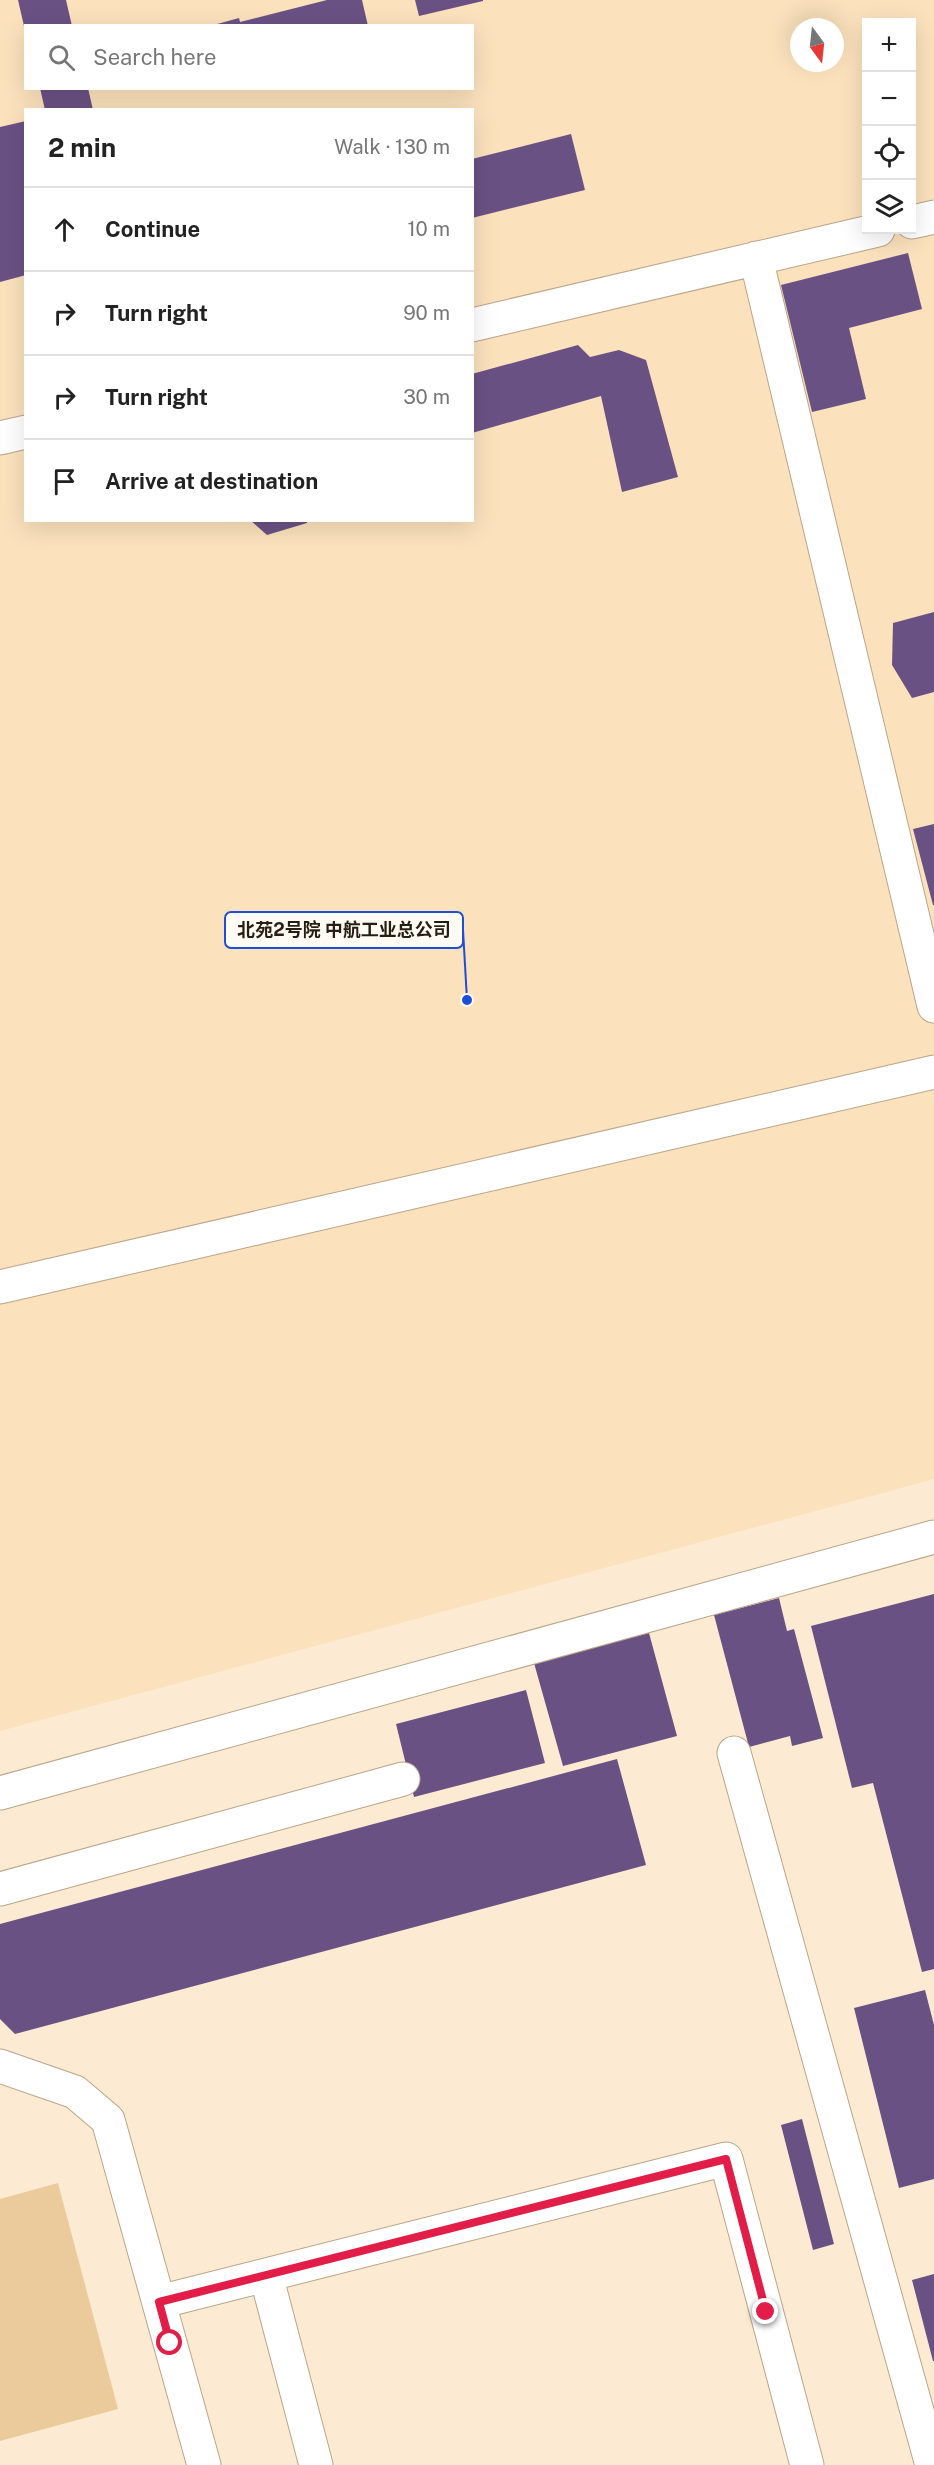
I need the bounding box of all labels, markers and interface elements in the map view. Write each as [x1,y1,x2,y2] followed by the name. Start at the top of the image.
[790,18,844,72] north arrow
[862,18,916,234] map controls
[862,18,916,72] button: +
[24,24,474,90] search box
[45,41,78,74] icon: search
[93,44,217,70] text: Search here
[862,72,916,126] button: −
[862,126,916,180] button: locate
[48,132,116,163] text: 2 min
[334,135,450,159] text: Walk · 130 m
[862,180,916,234] button: layers
[48,213,81,246] icon: ahead
[105,216,200,242] text: Continue
[407,217,450,241] text: 10 m
[48,297,81,330] icon: right
[105,300,208,326] text: Turn right
[403,301,450,325] text: 90 m
[48,381,81,414] icon: right
[105,384,208,410] text: Turn right
[403,385,450,409] text: 30 m
[48,465,81,498] icon: arrive
[105,468,318,494] text: Arrive at destination
[225,912,463,948] callout: 北苑2号院 中航工业总公司
[237,919,451,940] text: 北苑2号院 中航工业总公司
[752,2298,778,2324] route end
[156,2329,182,2355] route start

